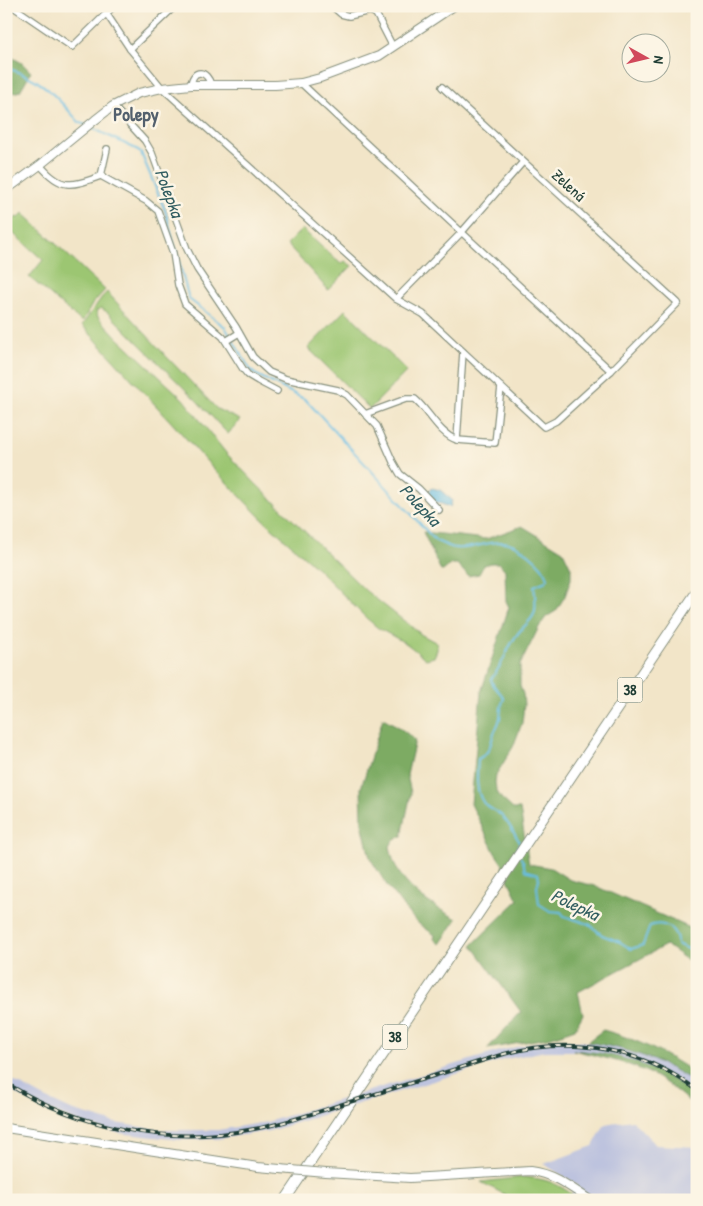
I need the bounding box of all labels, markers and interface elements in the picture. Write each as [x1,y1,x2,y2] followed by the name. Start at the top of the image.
[620,32,670,82] north arrow
[649,55,669,65] text: N
[113,101,159,128] district label: Polepy
[547,164,591,206] street label: Zelená
[149,165,191,222] water label: Polepka
[394,478,448,533] water label: Polepka
[618,678,642,702] road number: 38
[547,883,605,927] water label: Polepka
[382,1024,408,1050] road number: 38

